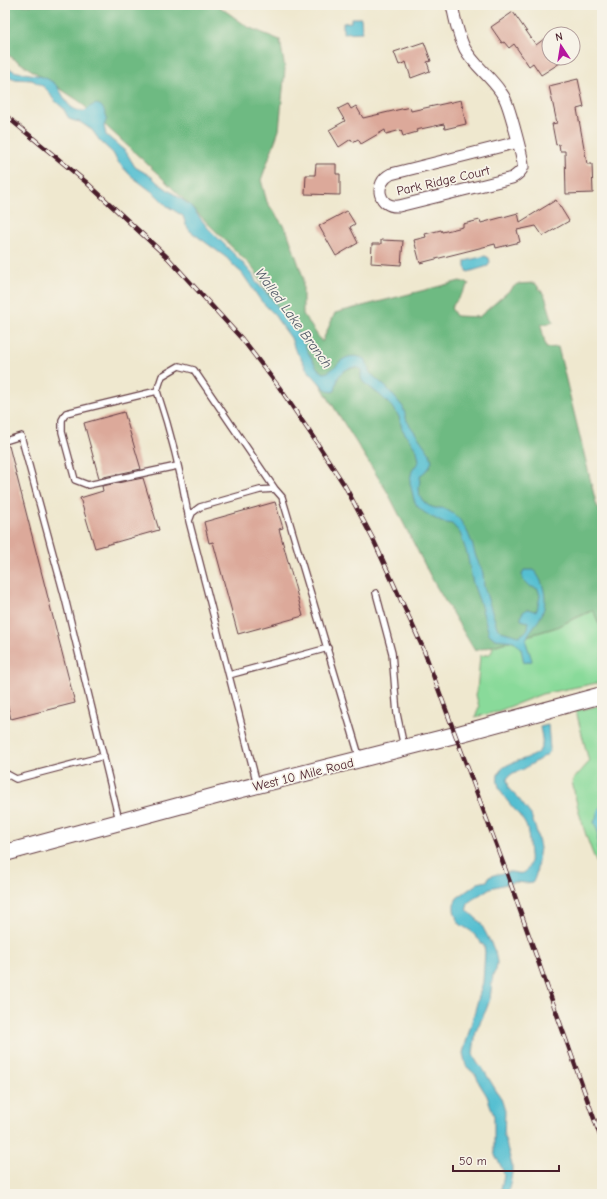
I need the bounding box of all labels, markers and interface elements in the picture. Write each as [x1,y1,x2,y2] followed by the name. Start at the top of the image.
[541,26,581,66] north arrow
[554,30,564,44] text: N
[395,162,492,198] street label: Park Ridge Court
[252,265,336,372] water label: Walled Lake Branch
[251,755,355,794] street label: West 10 Mile Road
[453,1147,559,1173] scale bar
[459,1154,487,1168] text: 50 m

